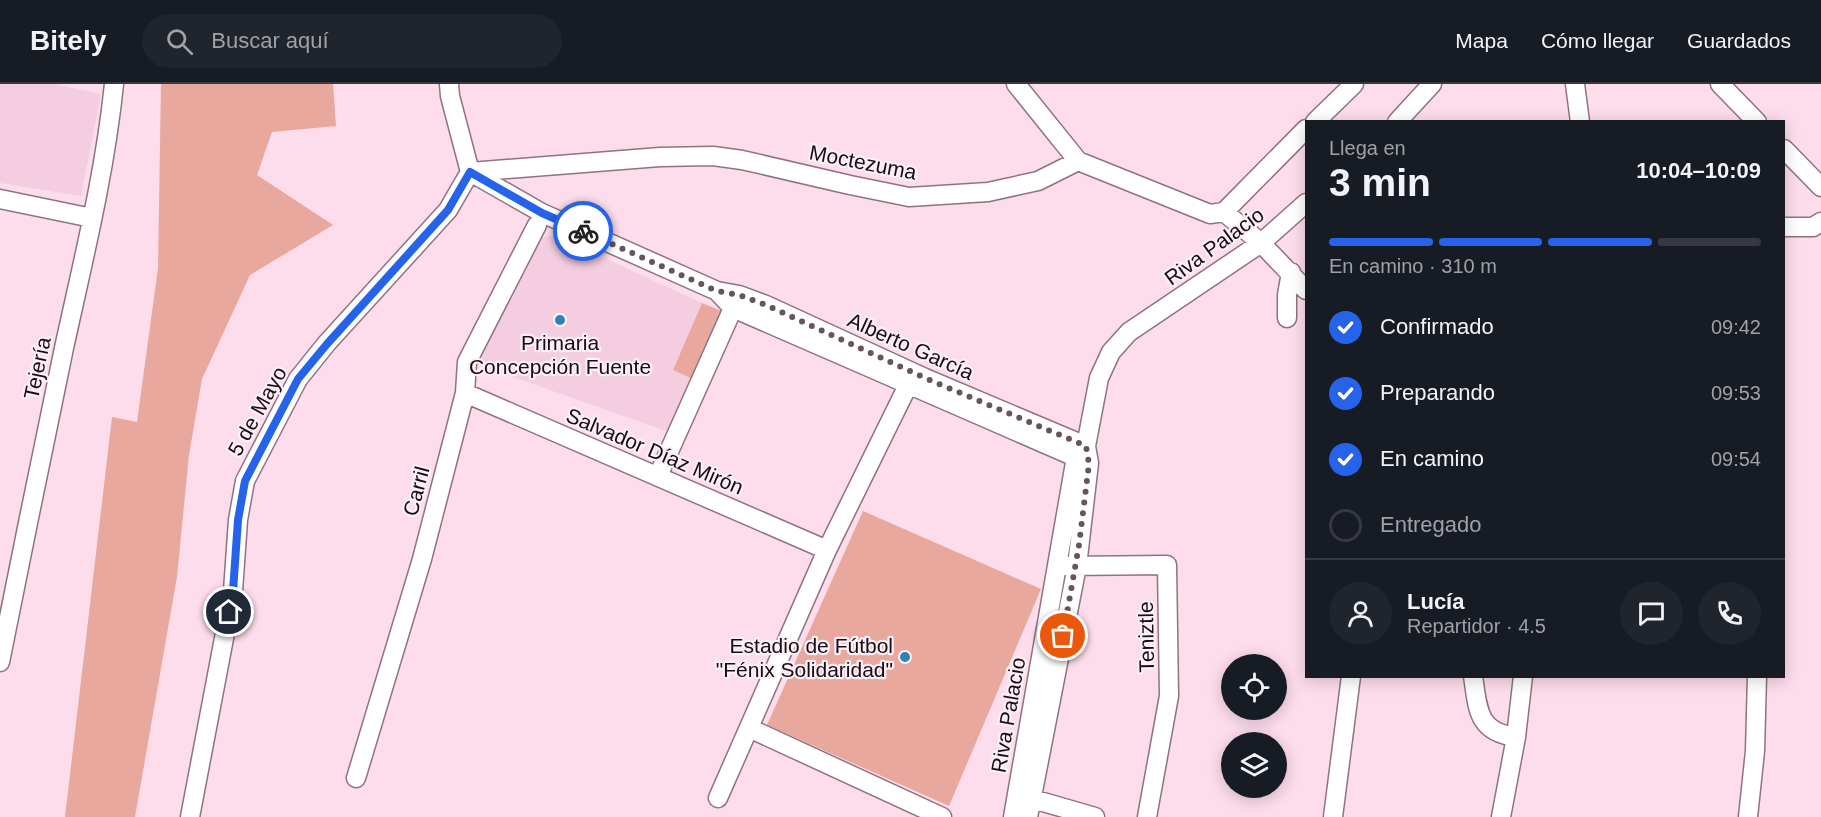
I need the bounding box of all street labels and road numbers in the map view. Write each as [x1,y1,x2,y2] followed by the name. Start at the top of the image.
[808,140,919,184] street label: Moctezuma
[1160,202,1268,290] street label: Riva Palacio
[844,308,978,384] street label: Alberto García
[19,334,55,401] street label: Tejería
[223,363,291,459] street label: 5 de Mayo
[563,403,747,499] street label: Salvador Díaz Mirón
[398,464,434,518] street label: Carril
[1134,601,1158,673] street label: Teniztle
[987,656,1029,774] street label: Riva Palacio

